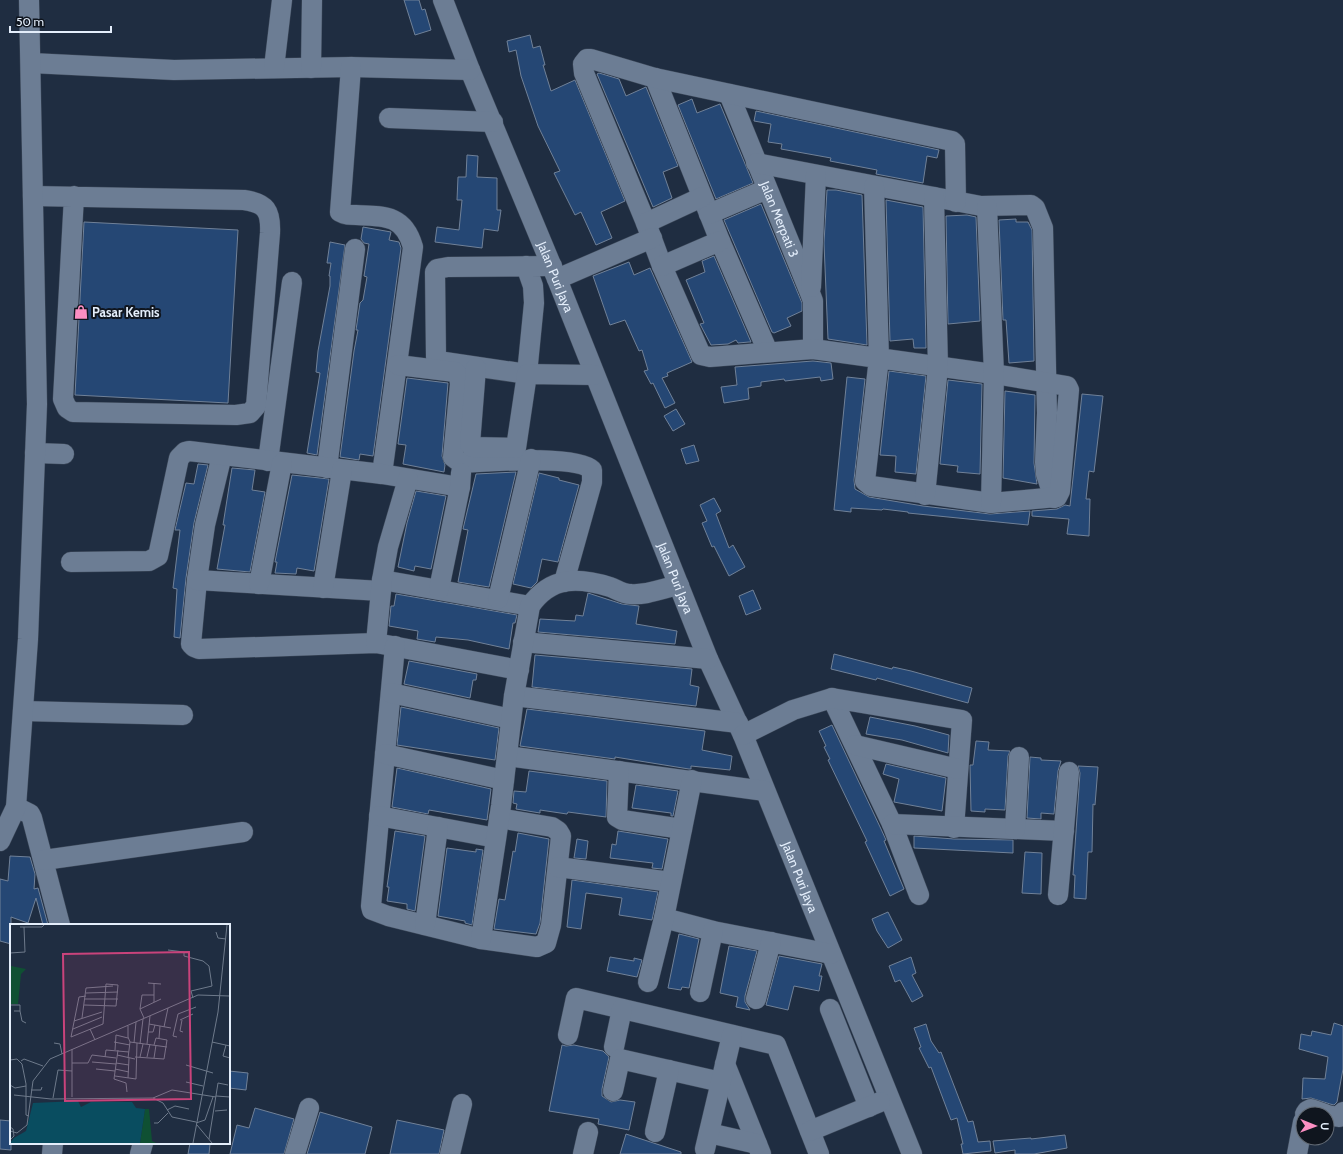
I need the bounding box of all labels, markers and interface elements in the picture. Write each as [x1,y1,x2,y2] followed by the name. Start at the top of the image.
[10,8,111,34] scale bar
[16,14,44,29] text: 50 m
[757,178,803,259] street label: Jalan Merpati 3
[534,238,578,315] street label: Jalan Puri Jaya
[73,304,89,320] shop icon: Pasar Kemis
[92,304,160,320] place label: Pasar Kemis
[654,539,697,616] street label: Jalan Puri Jaya
[778,838,822,915] street label: Jalan Puri Jaya
[10,924,230,1144] inset map
[1295,1106,1335,1146] north arrow
[1318,1122,1332,1130] text: U

